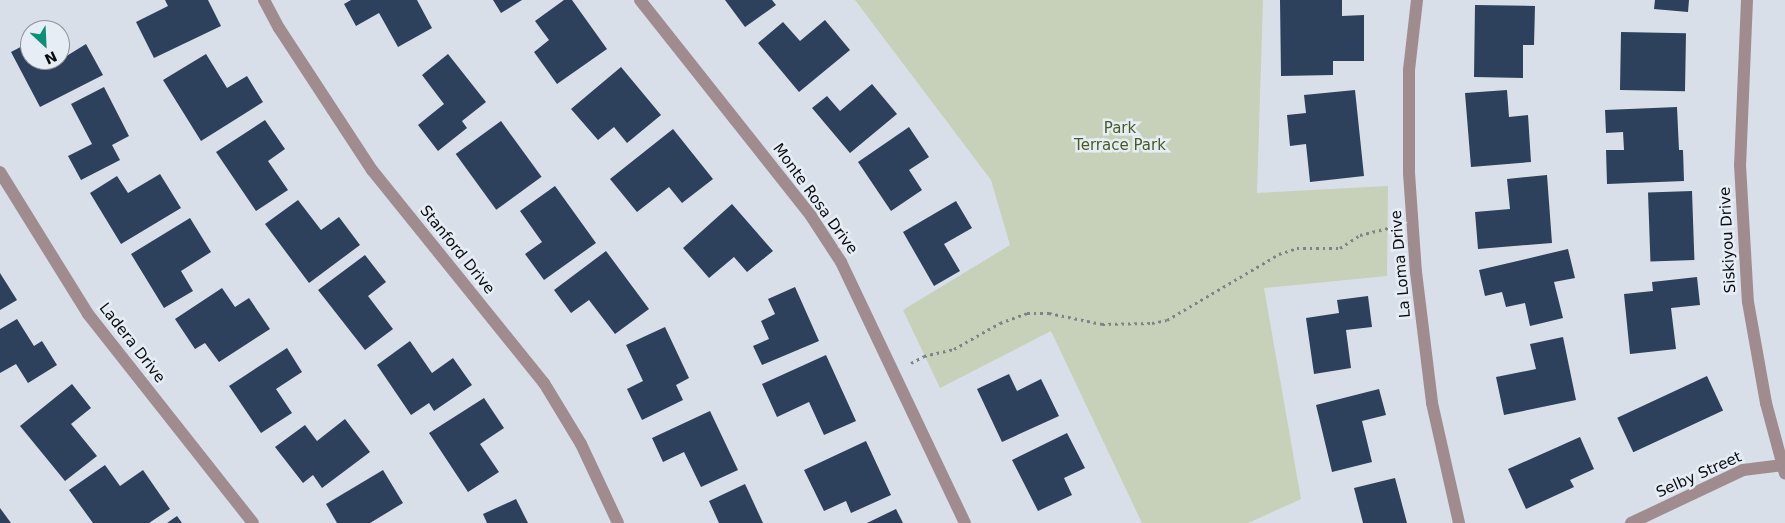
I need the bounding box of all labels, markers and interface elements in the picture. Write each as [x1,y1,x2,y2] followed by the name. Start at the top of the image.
[20,20,70,70] north arrow
[42,48,60,67] text: N
[1074,119,1166,154] park label: Park Terrace Park
[769,140,861,258] street label: Monte Rosa Drive
[1716,186,1740,294] street label: Siskiyou Drive
[416,202,498,298] street label: Stanford Drive
[1387,209,1415,319] street label: La Loma Drive
[95,299,169,387] street label: Ladera Drive
[1653,448,1745,502] street label: Selby Street

